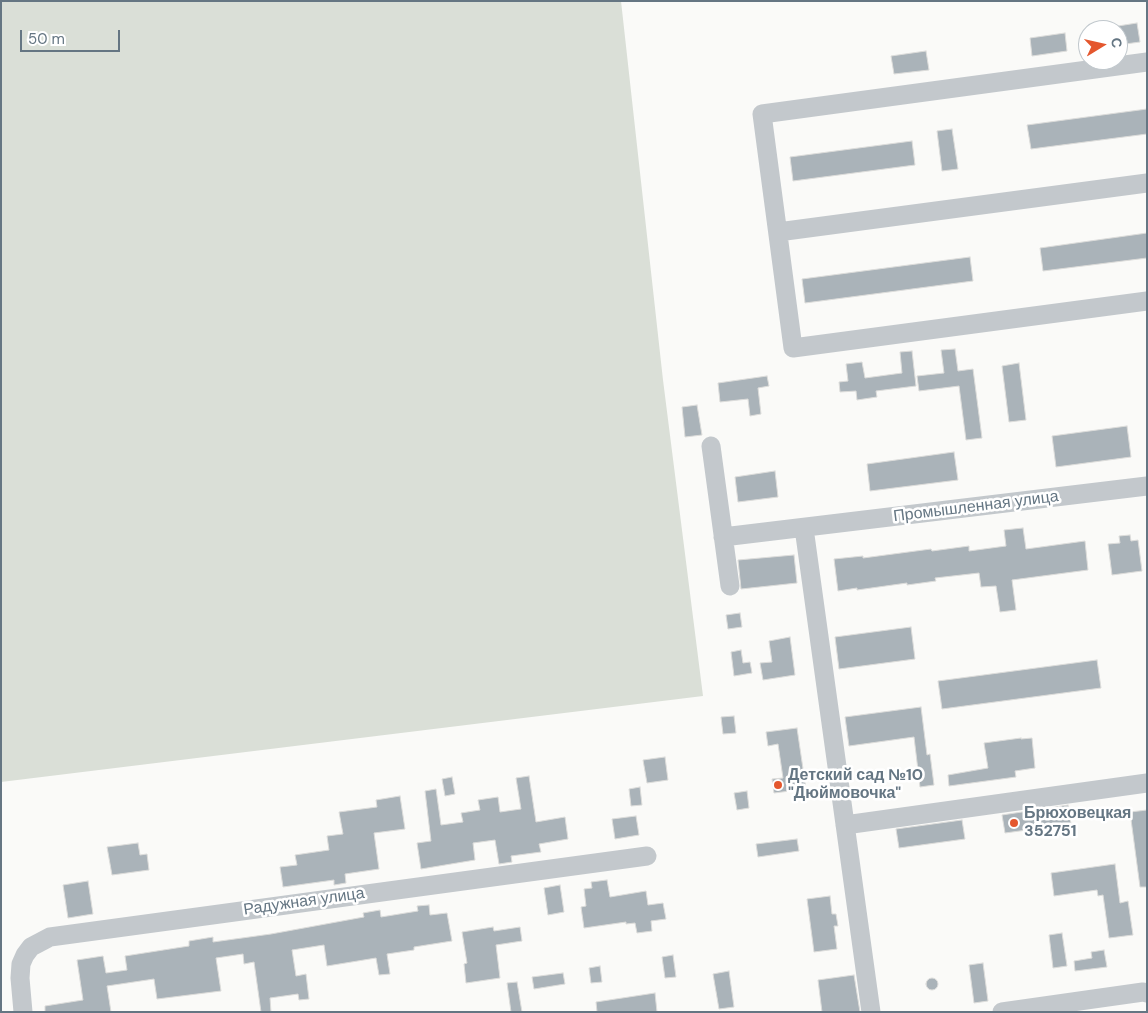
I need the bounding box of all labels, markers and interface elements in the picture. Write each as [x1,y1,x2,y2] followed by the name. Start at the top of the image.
[22,20,122,52] scale bar
[1078,20,1128,70] north arrow
[28,29,65,49] text: 50 m
[1107,36,1127,49] text: С
[892,487,1060,527] street label: Промышленная улица
[788,766,923,804] place label: Детский сад №10 "Дюймовочка"
[772,779,784,791] marker: Детский сад №10 "Дюймовочка"
[1024,804,1131,842] place label: Брюховецкая 352751
[1008,817,1020,829] marker: Брюховецкая 352751
[242,884,366,920] street label: Радужная улица

